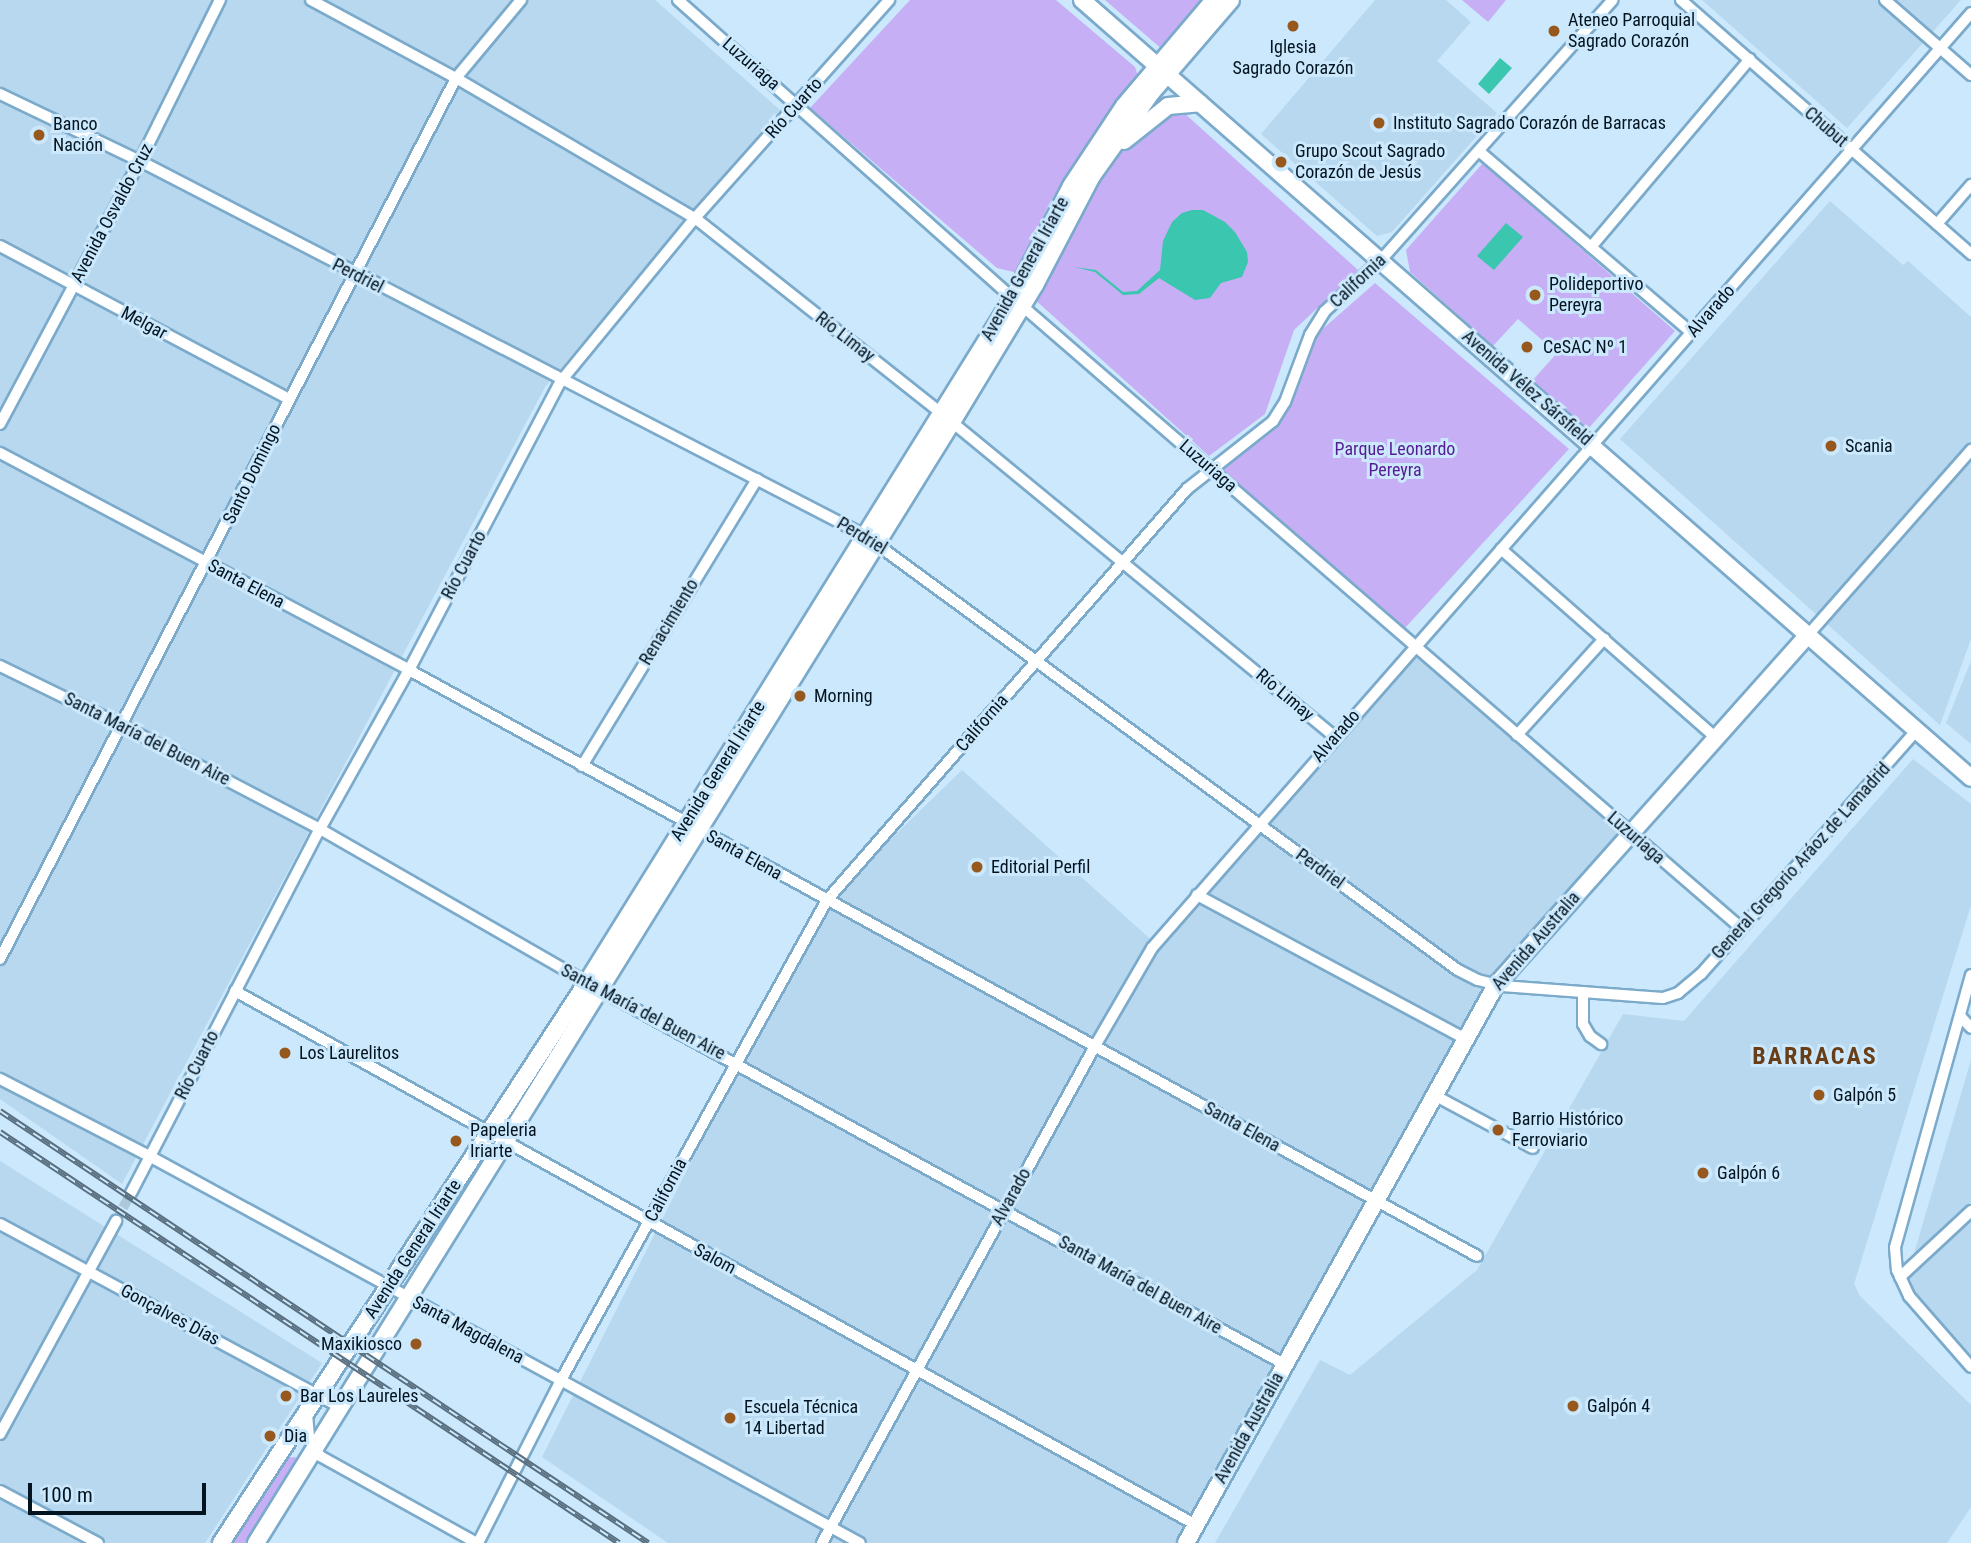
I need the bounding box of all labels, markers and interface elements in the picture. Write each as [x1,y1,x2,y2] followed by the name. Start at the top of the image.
[1568,10,1695,52] place label: Ateneo Parroquial Sagrado Corazón
[1285,18,1301,34] marker: Iglesia Sagrado Corazón
[1546,23,1562,39] marker: Ateneo Parroquial Sagrado Corazón
[718,33,784,95] street label: Luzuriaga
[1232,37,1354,80] place label: Iglesia Sagrado Corazón
[761,73,827,143] street label: Río Cuarto
[1800,102,1852,152] street label: Chubut
[1393,112,1666,134] place label: Instituto Sagrado Corazón de Barracas
[53,114,103,156] place label: Banco Nación
[1371,115,1387,131] marker: Instituto Sagrado Corazón de Barracas
[31,127,47,143] marker: Banco Nación
[66,140,158,286] street label: Avenida Osvaldo Cruz
[1295,141,1445,184] place label: Grupo Scout Sagrado Corazón de Jesús
[1273,154,1289,170] marker: Grupo Scout Sagrado Corazón de Jesús
[976,193,1074,345] street label: Avenida General Iriarte
[1325,250,1391,312] street label: California
[329,254,387,298] street label: Perdriel
[1549,274,1643,316] place label: Polideportivo Pereyra
[1682,280,1740,342] street label: Alvarado
[1527,287,1543,303] marker: Polideportivo Pereyra
[117,302,171,344] street label: Melgar
[811,307,879,367] street label: Río Limay
[1458,326,1596,450] street label: Avenida Vélez Sársfield
[1543,336,1627,358] place label: CeSAC Nº 1
[1517,337,1537,357] marker: CeSAC Nº 1
[218,420,286,528] street label: Santo Domingo
[1175,435,1241,497] street label: Luzuriaga
[1845,435,1893,457] place label: Scania
[1823,438,1839,454] marker: Scania
[1335,439,1455,482] park label: Parque Leonardo Pereyra
[833,513,891,559] street label: Perdriel
[437,527,491,603] street label: Río Cuarto
[204,555,288,613] street label: Santa Elena
[635,575,703,669] street label: Renacimiento
[1252,664,1318,726] street label: Río Limay
[814,685,873,707] place label: Morning
[61,688,233,790] street label: Santa María del Buen Aire
[792,688,808,704] marker: Morning
[951,690,1013,756] street label: California
[666,697,770,845] street label: Avenida General Iriarte
[1307,705,1365,767] street label: Alvarado
[1707,758,1895,964] street label: General Gregorio Aráoz de Lamadrid
[1603,807,1669,869] street label: Luzuriaga
[702,825,786,885] street label: Santa Elena
[1292,844,1348,894] street label: Perdriel
[991,856,1090,878] place label: Editorial Perfil
[969,859,985,875] marker: Editorial Perfil
[1487,887,1585,995] street label: Avenida Australia
[557,959,729,1065] street label: Santa María del Buen Aire
[170,1027,224,1103] street label: Río Cuarto
[299,1042,399,1064] place label: Los Laurelitos
[1753,1043,1877,1071] district label: BARRACAS
[277,1045,293,1061] marker: Los Laurelitos
[1833,1084,1896,1106] place label: Galpón 5
[1811,1087,1827,1103] marker: Galpón 5
[1200,1097,1284,1157] street label: Santa Elena
[1512,1109,1623,1152] place label: Barrio Histórico Ferroviario
[470,1120,537,1162] place label: Papeleria Iriarte
[1490,1122,1506,1138] marker: Barrio Histórico Ferroviario
[448,1133,464,1149] marker: Papeleria Iriarte
[640,1155,692,1225] street label: California
[1717,1162,1780,1184] place label: Galpón 6
[986,1164,1036,1230] street label: Alvarado
[1695,1165,1711,1181] marker: Galpón 6
[360,1176,466,1322] street label: Avenida General Iriarte
[1055,1231,1225,1339] street label: Santa María del Buen Aire
[690,1239,740,1279] street label: Salom
[117,1280,223,1350] street label: Gonçalves Días
[408,1292,528,1368] street label: Santa Magdalena
[321,1333,402,1355] place label: Maxikiosco
[408,1336,424,1352] marker: Maxikiosco
[1210,1369,1288,1487] street label: Avenida Australia
[300,1385,418,1407] place label: Bar Los Laureles
[278,1388,294,1404] marker: Bar Los Laureles
[1587,1395,1650,1417] place label: Galpón 4
[744,1397,859,1440] place label: Escuela Técnica 14 Libertad
[1565,1398,1581,1414] marker: Galpón 4
[722,1410,738,1426] marker: Escuela Técnica 14 Libertad
[284,1425,307,1447] place label: Dia
[262,1428,278,1444] marker: Dia
[32,1470,210,1514] scale bar
[41,1483,93,1507] text: 100 m

